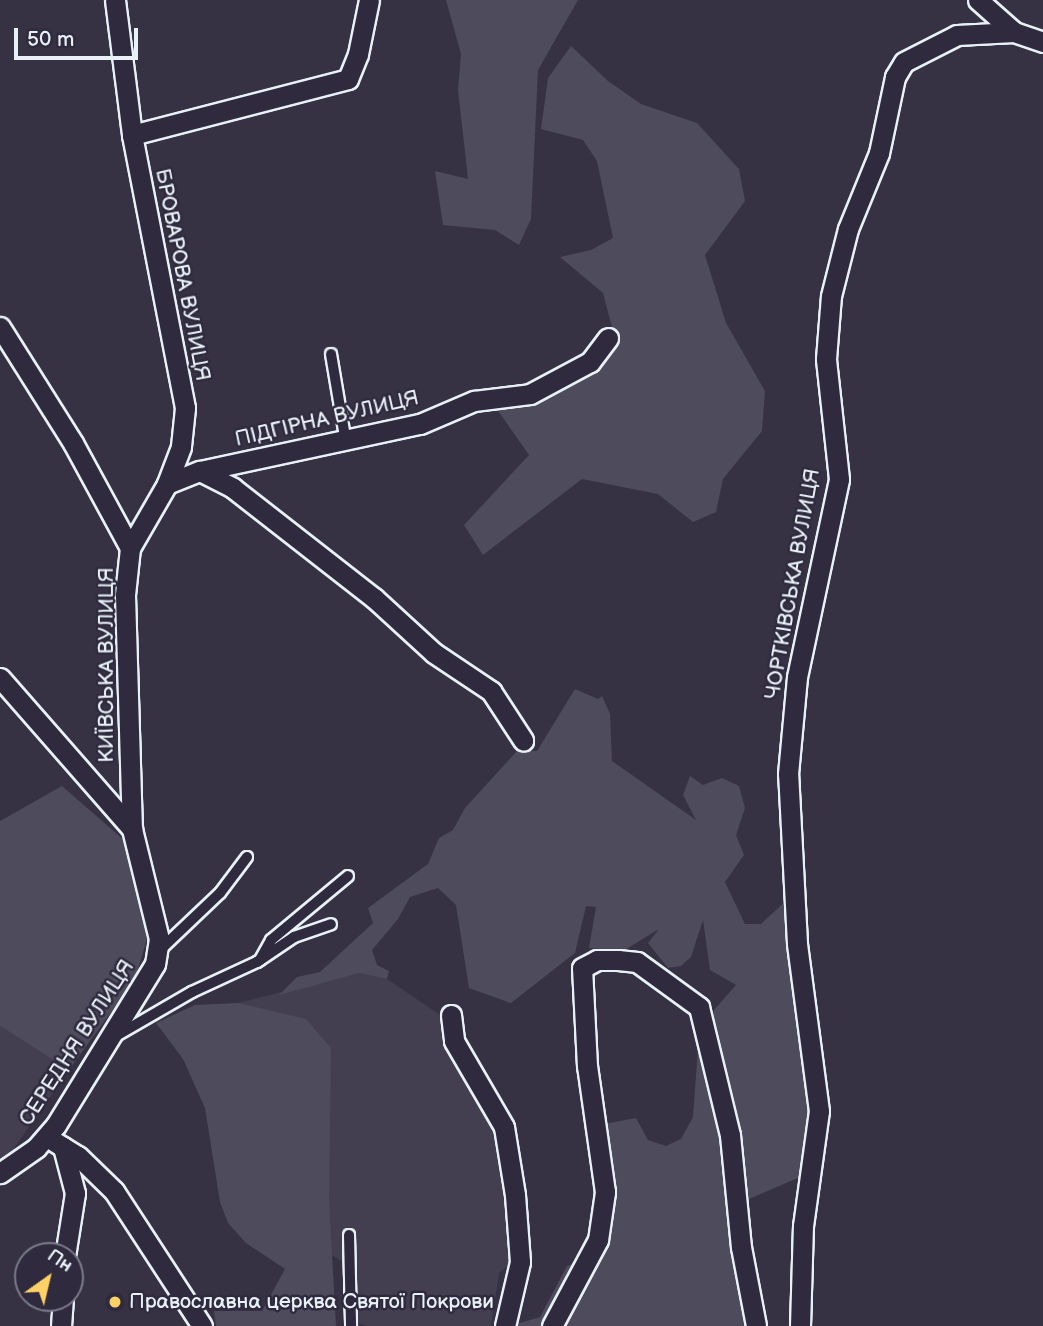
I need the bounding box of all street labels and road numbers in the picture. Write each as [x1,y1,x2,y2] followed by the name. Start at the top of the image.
[149,167,215,383] street label: БРОВАРОВА ВУЛИЦЯ
[233,386,421,452] street label: ПІДГІРНА ВУЛИЦЯ
[760,467,826,701] street label: ЧОРТКІВСЬКА ВУЛИЦЯ
[94,567,120,763] street label: КИЇВСЬКА ВУЛИЦЯ
[14,955,140,1131] street label: СЕРЕДНЯ ВУЛИЦЯ

